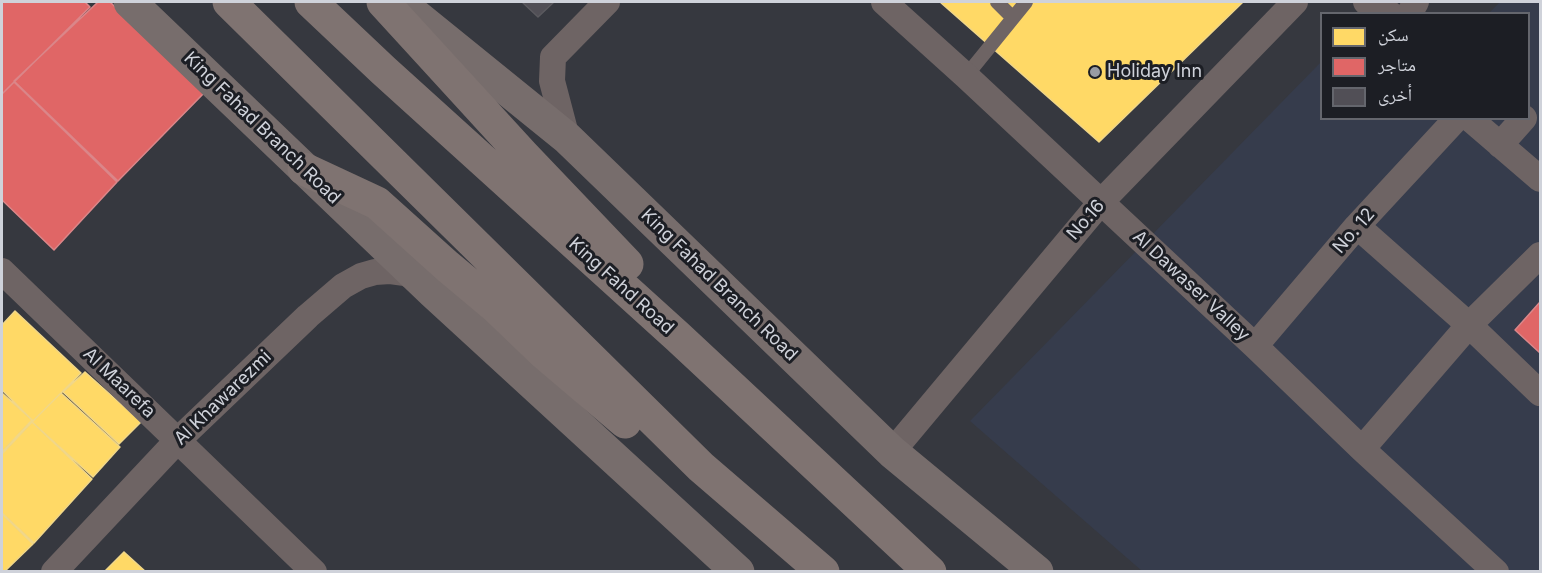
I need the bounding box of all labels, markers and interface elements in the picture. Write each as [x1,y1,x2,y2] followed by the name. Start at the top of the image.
[1320,12,1530,120] legend
[1378,24,1409,45] text: سكن
[179,48,345,208] street label: King Fahad Branch Road
[1378,54,1416,75] text: متاجر
[1107,61,1202,83] place label: Holiday Inn
[1088,65,1102,79] marker: Holiday Inn
[1378,84,1412,105] text: أخرى
[1063,195,1109,245] street label: No.16
[1328,204,1380,258] street label: No. 12
[636,205,802,365] street label: King Fahad Branch Road
[1128,226,1254,346] street label: Al Dawaser Valley
[564,233,678,339] street label: King Fahd Road
[78,343,160,423] street label: Al Maarefa
[170,346,276,450] street label: Al Khawarezmi

